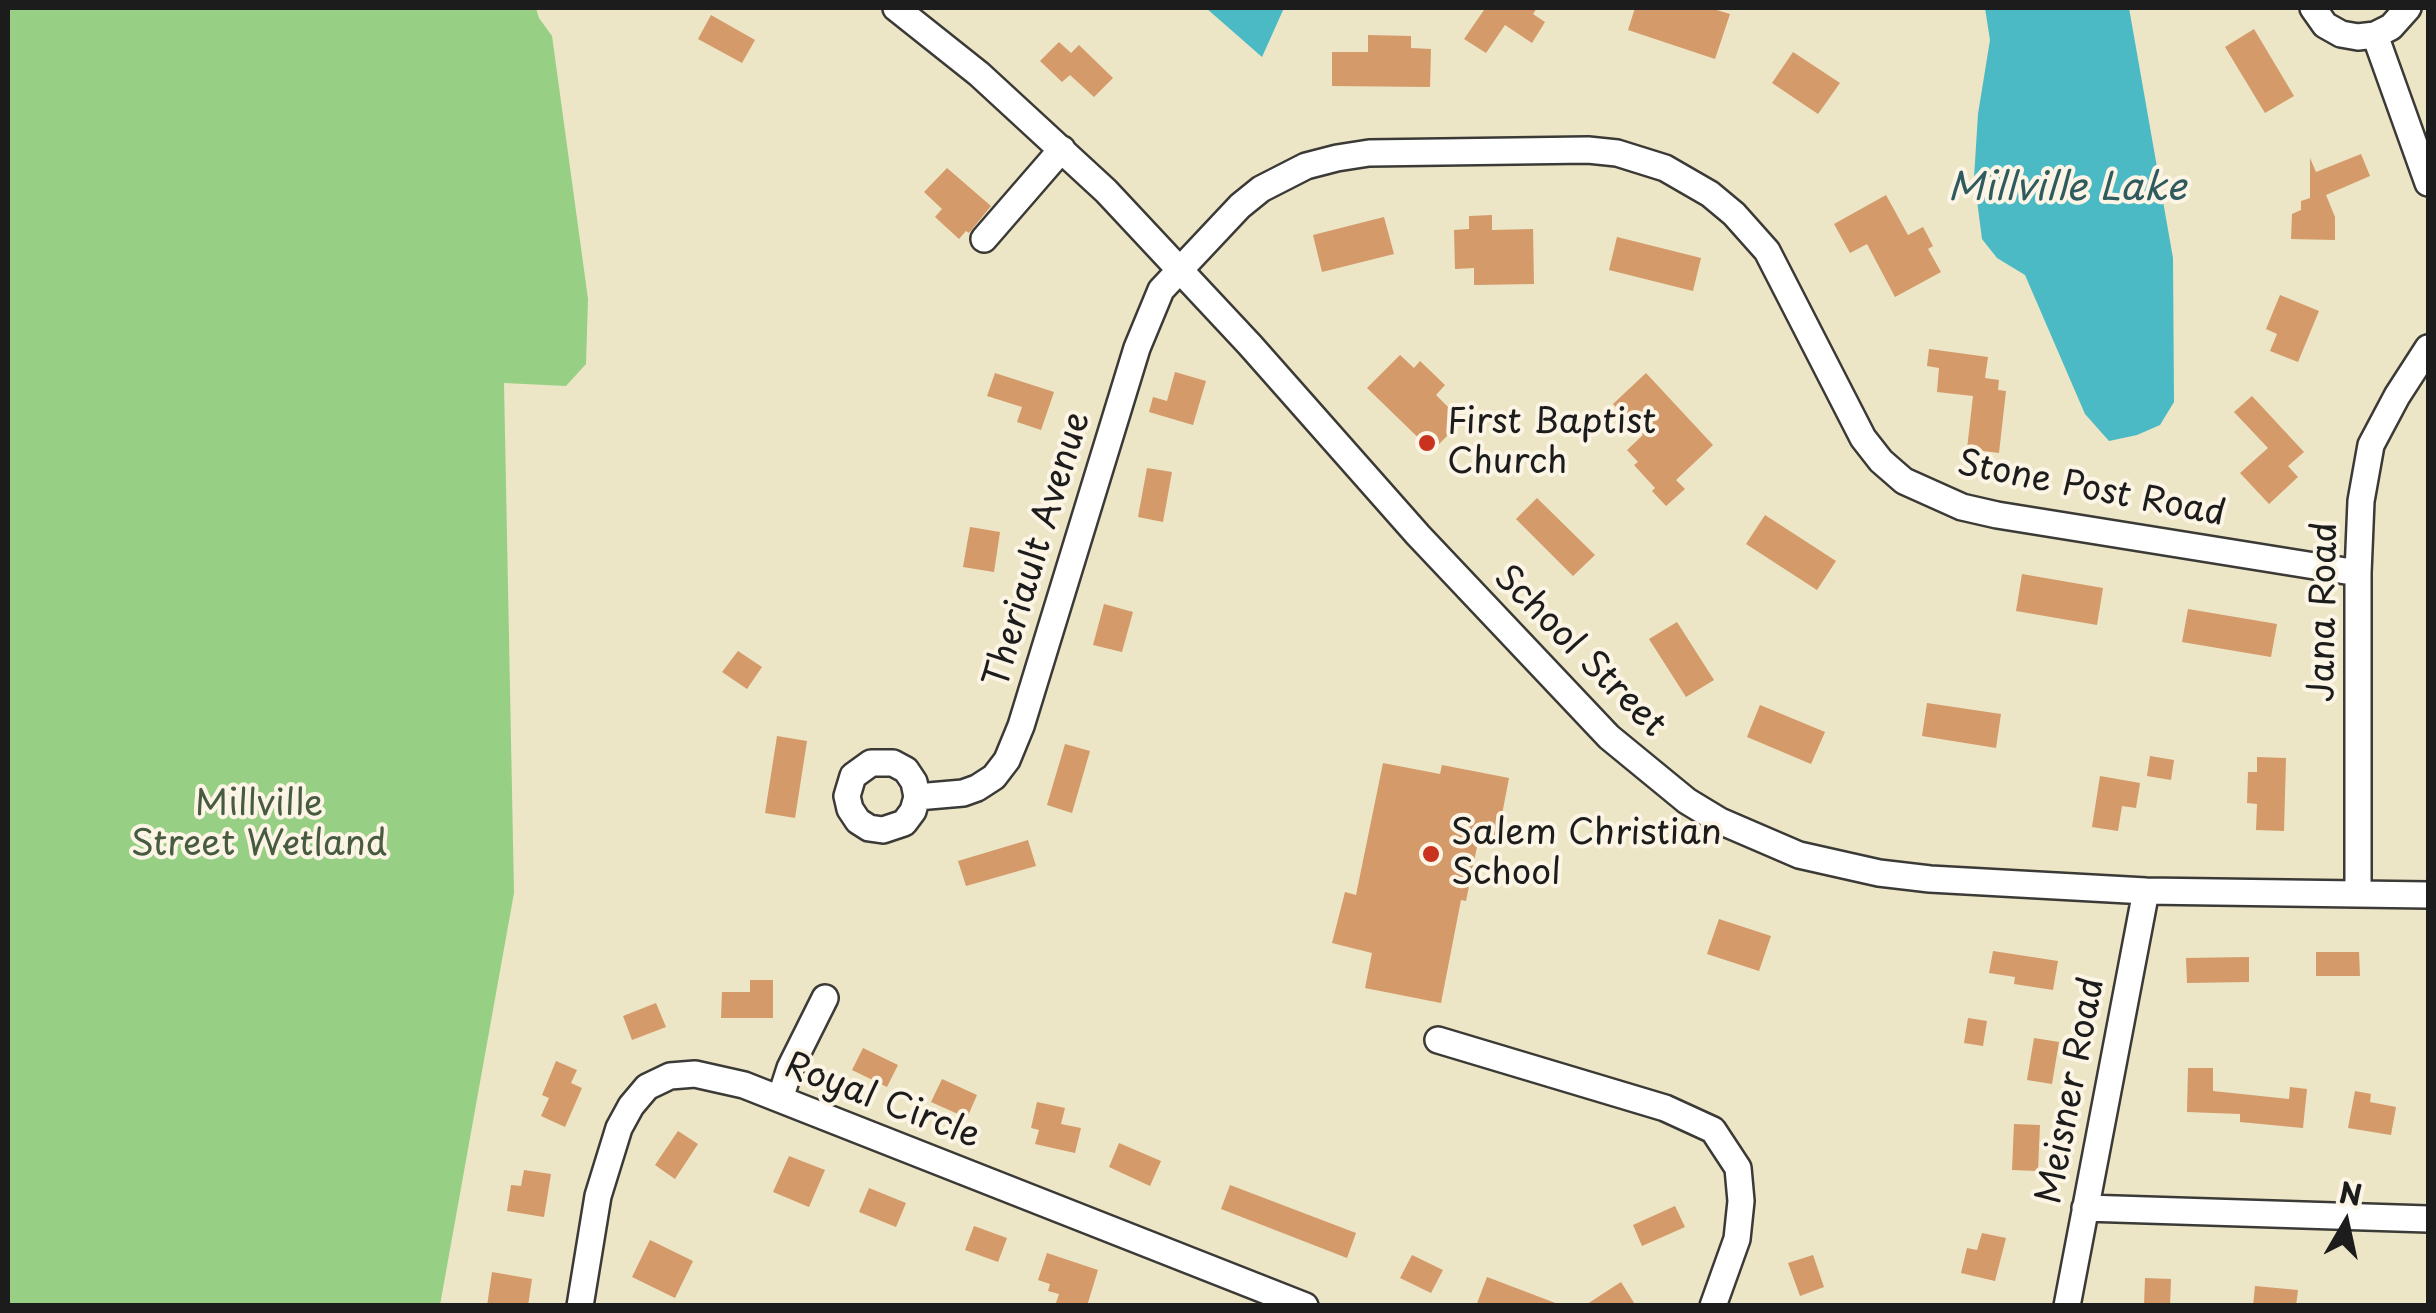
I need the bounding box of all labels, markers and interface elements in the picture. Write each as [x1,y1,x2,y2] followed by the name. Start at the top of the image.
[1948,167,2186,213] water label: Millville Lake
[1447,402,1656,484] place label: First Baptist Church
[976,407,1100,693] street label: Theriault Avenue
[1416,432,1438,454] marker: First Baptist Church
[1953,443,2229,537] street label: Stone Post Road
[2302,521,2348,703] street label: Jana Road
[1484,557,1674,747] street label: School Street
[131,784,387,866] park label: Millville Street Wetland
[1451,813,1722,895] place label: Salem Christian School
[1420,843,1442,865] marker: Salem Christian School
[2029,974,2115,1208] street label: Meisner Road
[778,1045,986,1159] street label: Royal Circle
[2336,1170,2365,1216] text: N
[2296,1173,2396,1273] north arrow

